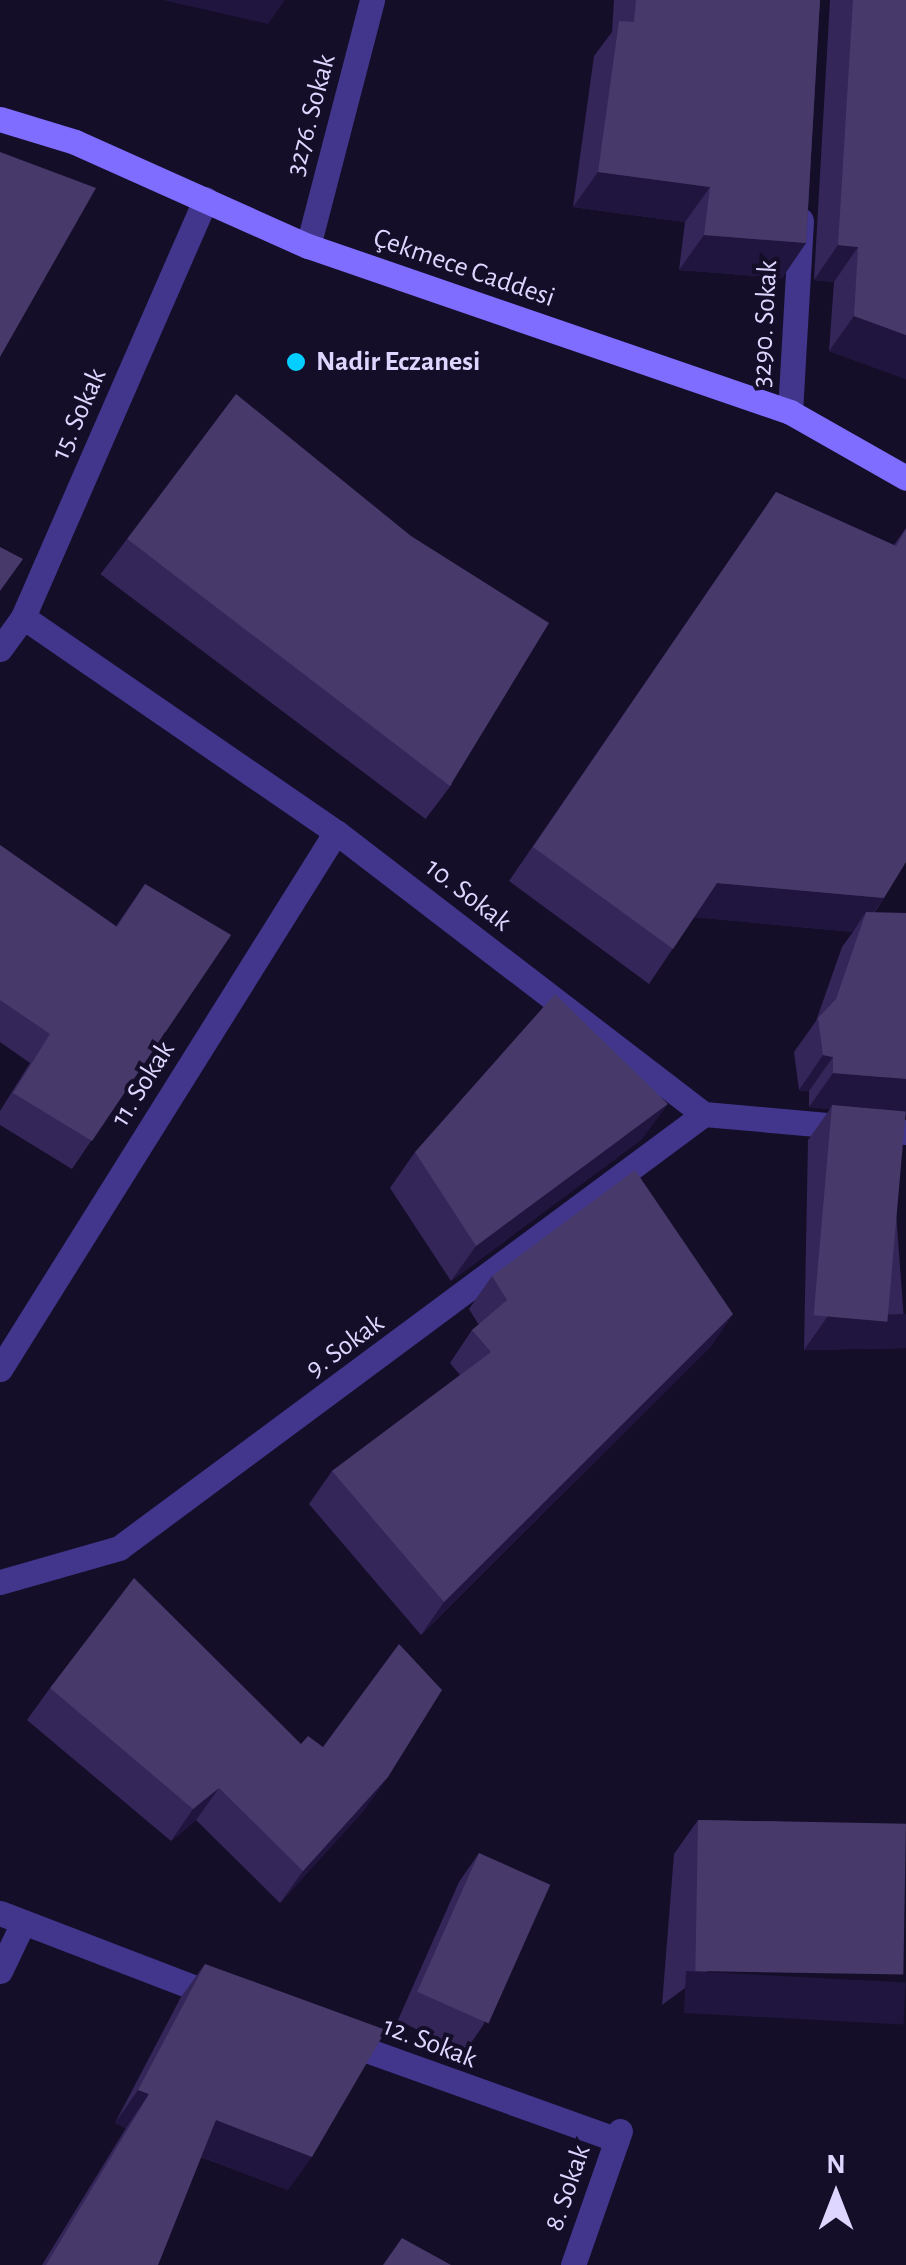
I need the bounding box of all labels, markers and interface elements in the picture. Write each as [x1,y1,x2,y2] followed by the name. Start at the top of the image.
[279,51,343,179] street label: 3276. Sokak
[369,221,559,315] street label: Çekmece Caddesi
[745,259,785,389] street label: 3290. Sokak
[316,345,480,379] place label: Nadir Eczanesi
[285,351,307,373] marker: Nadir Eczanesi
[44,363,114,465] street label: 15. Sokak
[418,851,518,939] street label: 10. Sokak
[104,1035,182,1133] street label: 11. Sokak
[299,1306,391,1386] street label: 9. Sokak
[378,2010,482,2076] street label: 12. Sokak
[538,2141,598,2235] street label: 8. Sokak
[786,2145,886,2245] north arrow
[826,2151,846,2179] text: N

